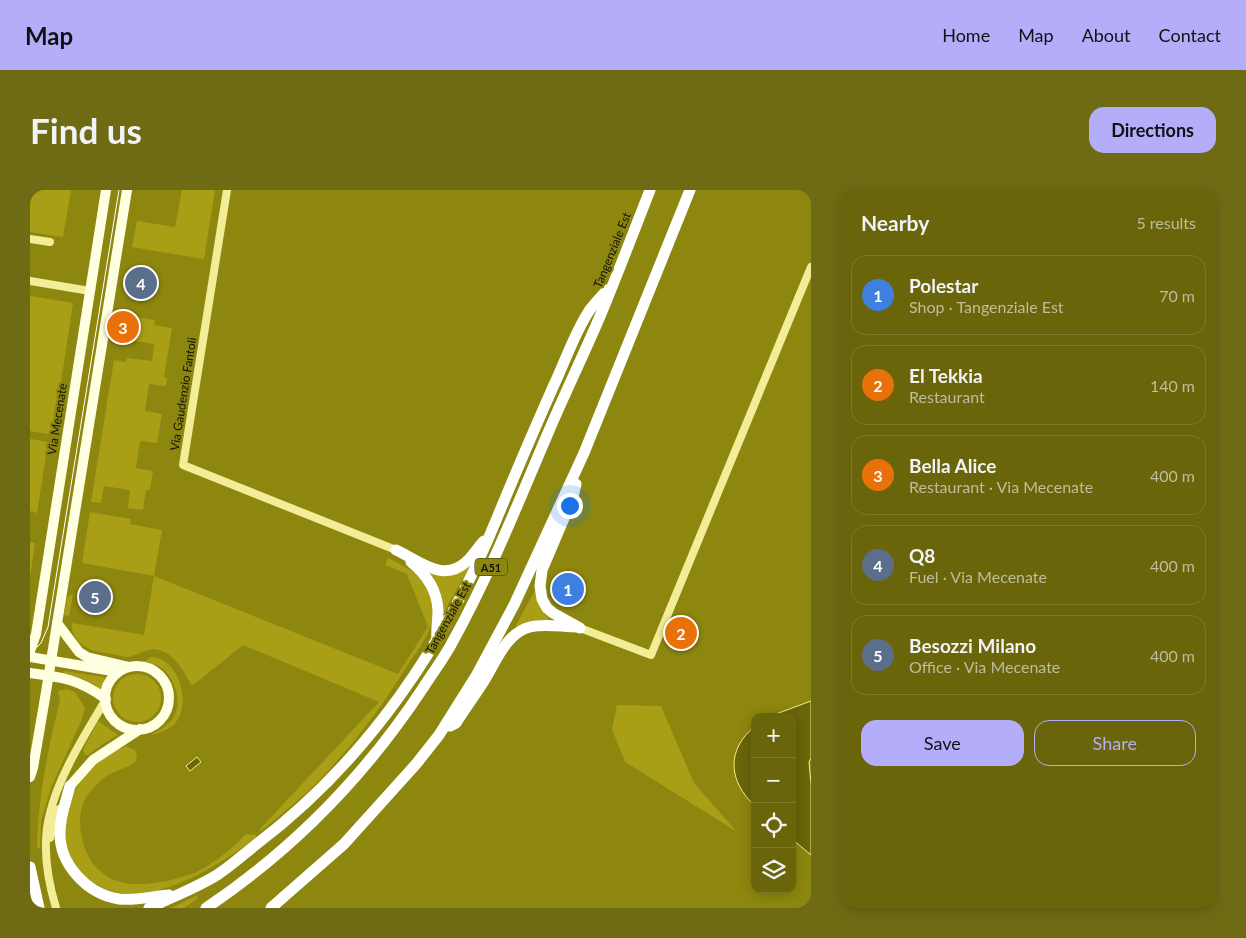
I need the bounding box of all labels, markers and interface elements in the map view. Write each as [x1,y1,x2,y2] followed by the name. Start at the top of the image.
[25,21,73,50] text: Map
[942,24,990,46] text: Home
[1018,24,1054,46] text: Map
[1082,24,1131,46] text: About
[1159,24,1221,46] text: Contact
[1089,107,1216,153] button: Directions
[30,109,142,151] text: Find us
[590,209,634,290] street label: Tangenziale Est
[861,210,929,235] text: Nearby
[1136,213,1196,232] text: 5 results
[125,264,157,302] pin: 4
[909,274,978,297] text: Polestar
[873,286,883,305] text: 1
[1159,286,1195,305] text: 70 m
[909,297,1064,316] text: Shop · Tangenziale Est
[107,308,139,346] pin: 3
[167,336,199,452] street label: Via Gaudenzio Fantoli
[909,364,983,387] text: El Tekkia
[873,376,883,395] text: 2
[1150,376,1195,395] text: 140 m
[44,382,70,456] street label: Via Mecenate
[909,387,985,406] text: Restaurant
[909,454,996,477] text: Bella Alice
[873,466,883,485] text: 3
[1150,466,1195,485] text: 400 m
[909,477,1093,496] text: Restaurant · Via Mecenate
[557,493,583,519] your location
[909,544,935,567] text: Q8
[873,556,883,575] text: 4
[1150,556,1195,575] text: 400 m
[475,558,507,576] road number: A51
[909,567,1047,586] text: Fuel · Via Mecenate
[552,570,584,608] pin: 1
[79,578,111,616] pin: 5
[422,579,474,657] street label: Tangenziale Est
[665,614,697,652] pin: 2
[909,634,1036,657] text: Besozzi Milano
[873,646,883,665] text: 5
[1150,646,1195,665] text: 400 m
[909,657,1060,676] text: Office · Via Mecenate
[751,713,796,893] map controls
[751,713,796,758] button: +
[861,720,1024,766] button: Save
[1034,720,1196,766] button: Share
[751,758,796,803] button: −
[751,803,796,848] button: locate
[751,848,796,893] button: layers

